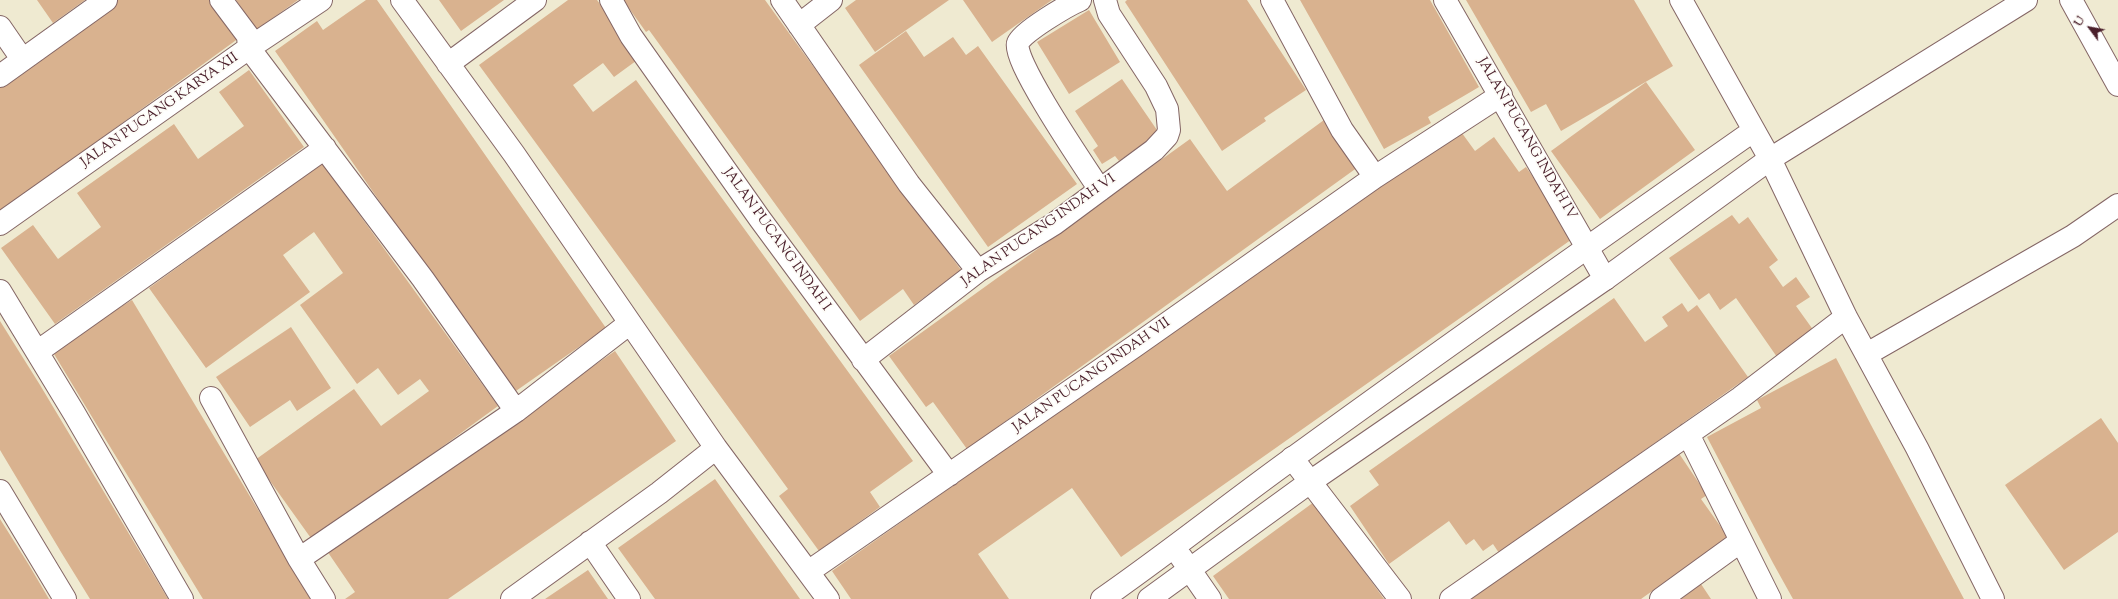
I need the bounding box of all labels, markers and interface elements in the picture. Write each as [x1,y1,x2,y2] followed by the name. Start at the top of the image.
[2070,8,2110,48] north arrow
[2071,14,2089,30] text: U
[78,50,242,172] street label: JALAN PUCANG KARYA XII
[1473,55,1579,223] street label: JALAN PUCANG INDAH IV
[718,165,834,315] street label: JALAN PUCANG INDAH I
[959,171,1119,291] street label: JALAN PUCANG INDAH VI
[1010,315,1174,437] street label: JALAN PUCANG INDAH VII

